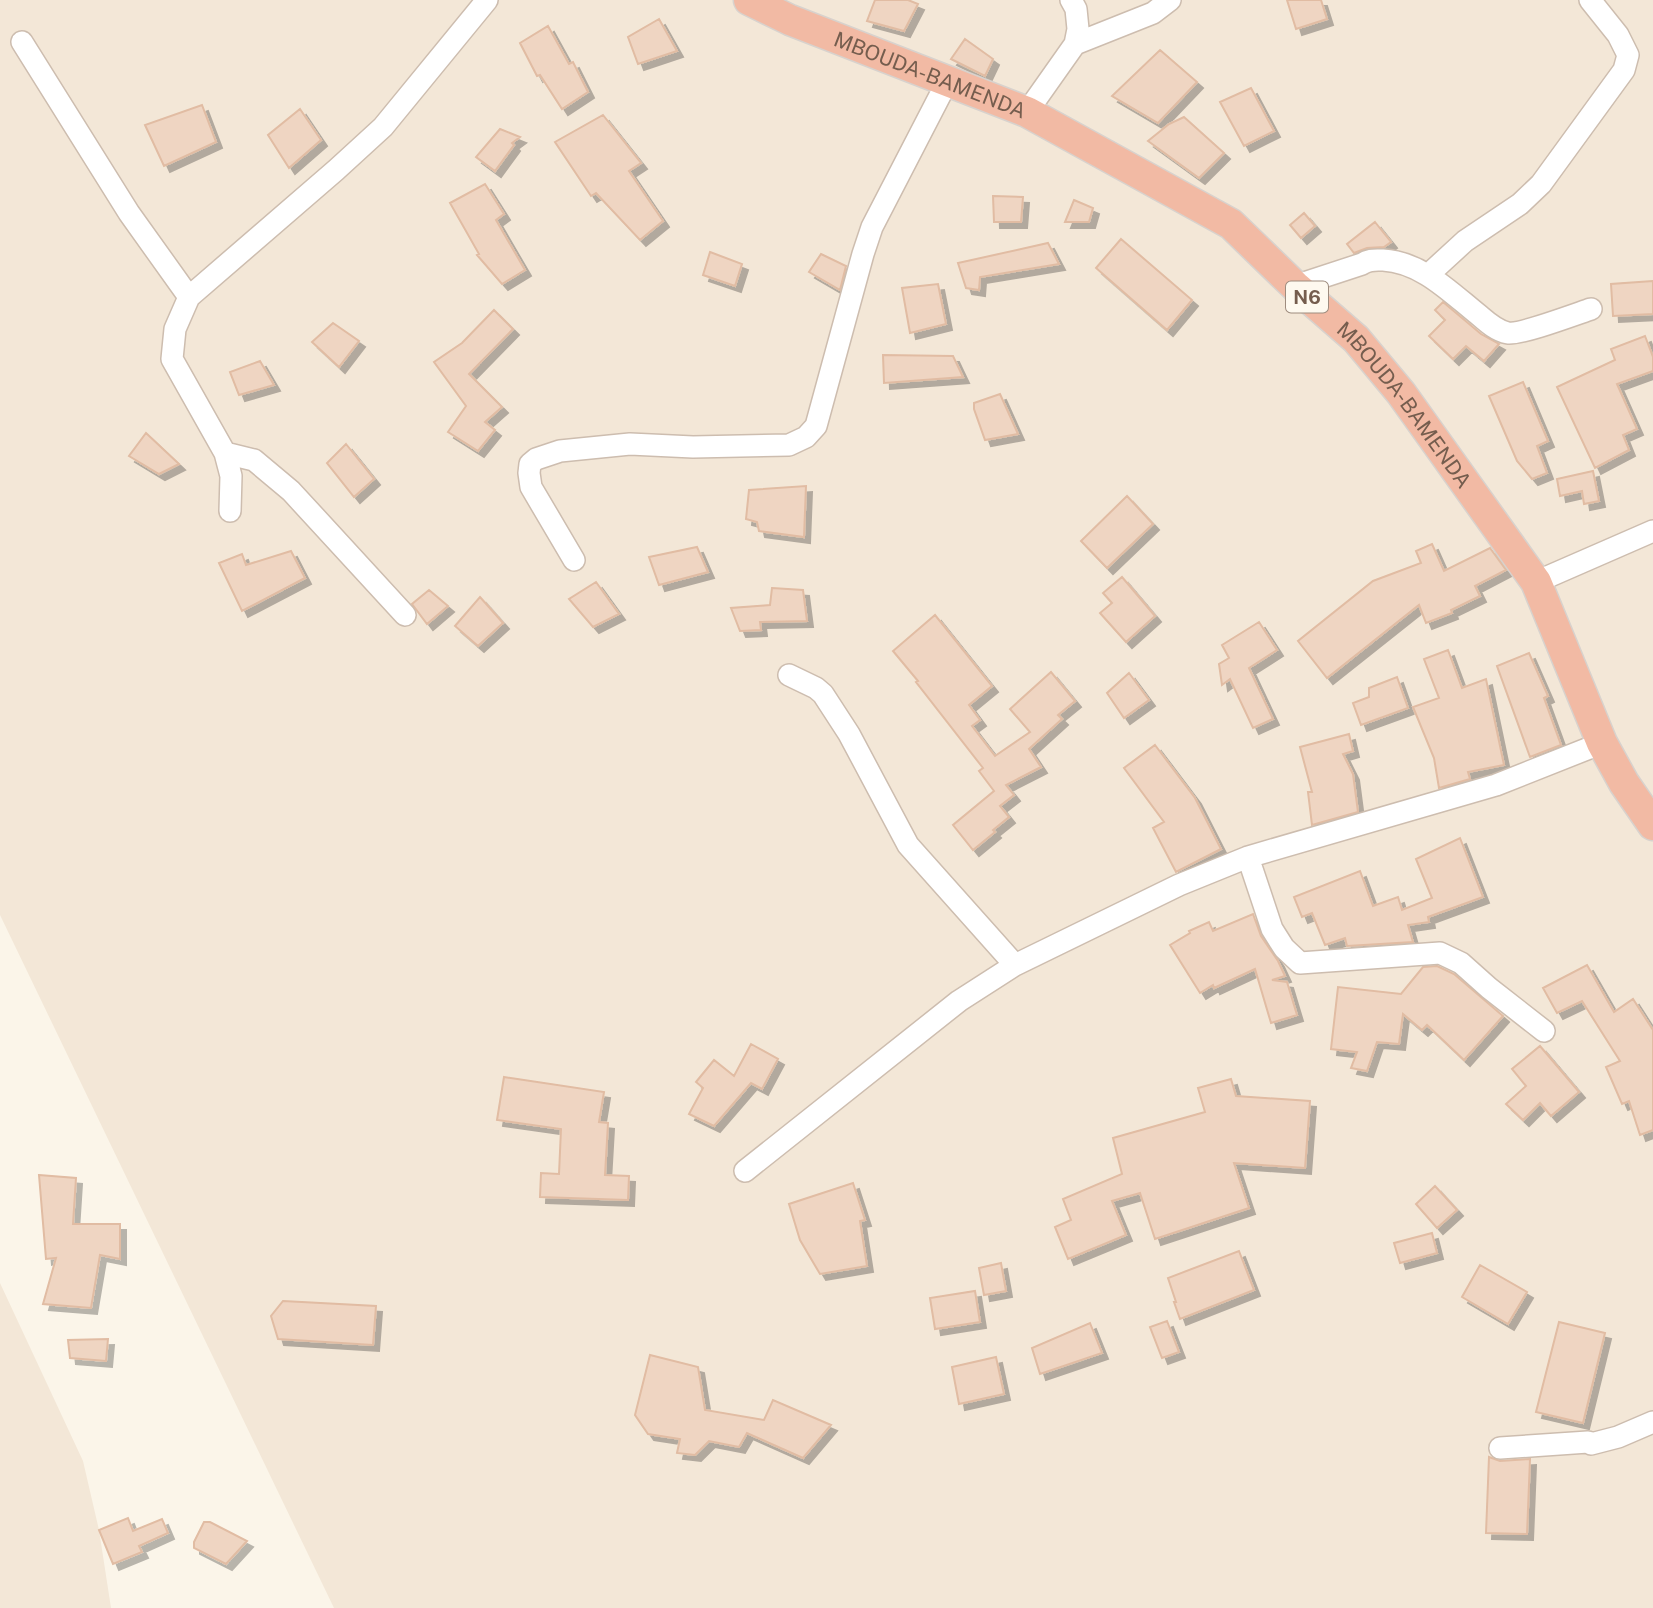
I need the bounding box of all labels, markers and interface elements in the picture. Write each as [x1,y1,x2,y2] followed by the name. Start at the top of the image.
[831,26,1030,123] street label: MBOUDA-BAMENDA
[1286,282,1328,312] road number: N6
[1332,316,1477,492] street label: MBOUDA-BAMENDA

